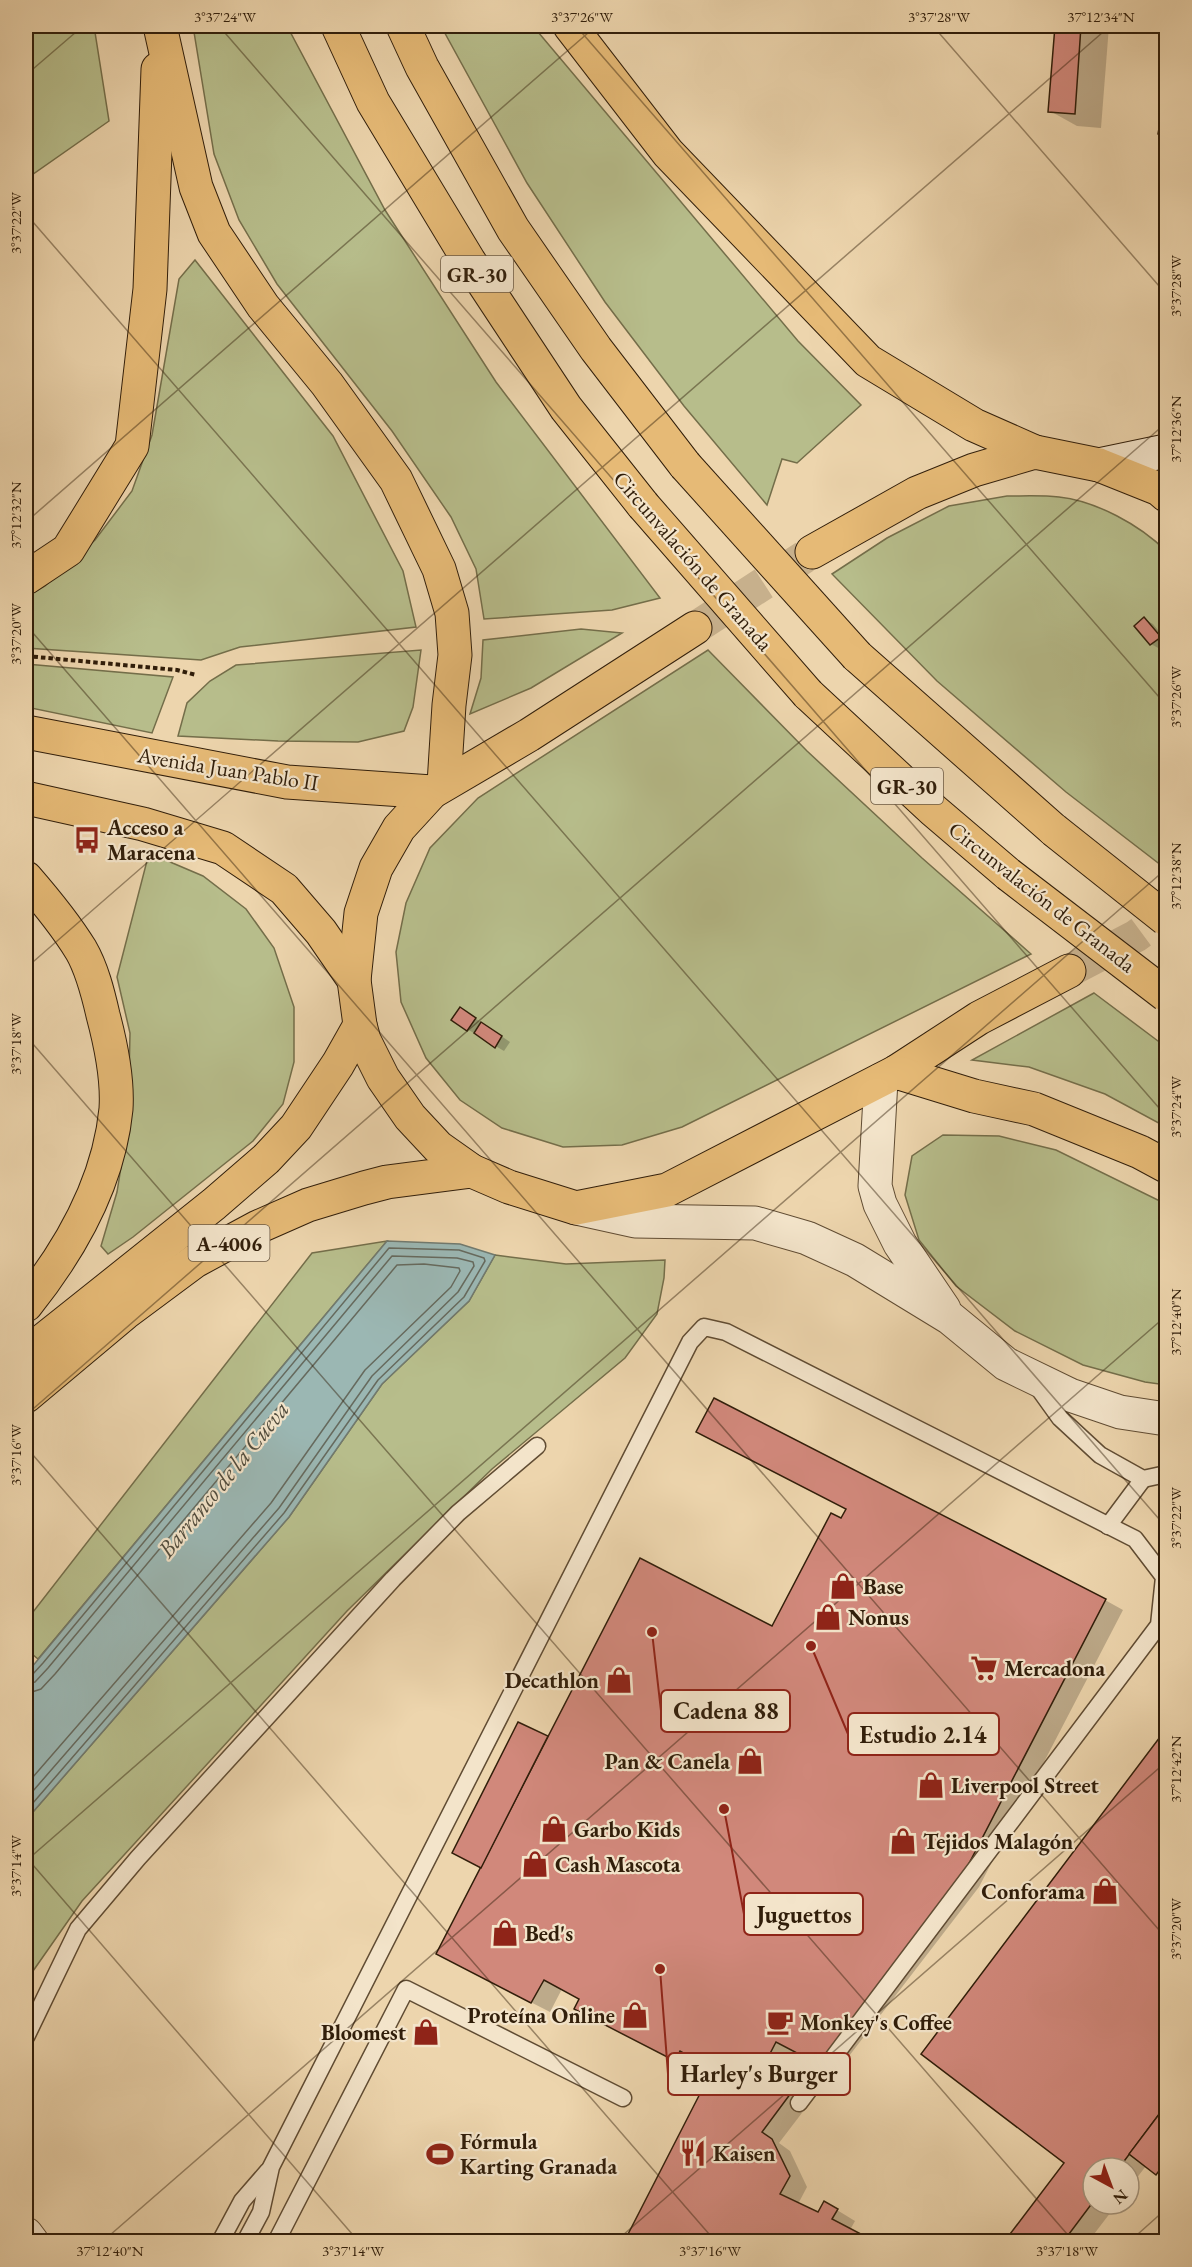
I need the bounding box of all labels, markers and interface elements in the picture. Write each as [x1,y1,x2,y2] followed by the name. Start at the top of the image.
[194,7,256,26] text: 3°37'24"W
[551,7,613,26] text: 3°37'26"W
[908,7,970,26] text: 3°37'28"W
[1067,7,1135,26] text: 37°12'34"N
[6,192,25,254] text: 3°37'22"W
[1166,255,1185,317] text: 3°37'28"W
[441,256,513,292] road number: GR-30
[1166,395,1185,463] text: 37°12'36"N
[607,465,780,657] street label: Circunvalación de Granada
[6,481,25,549] text: 37°12'32"N
[6,603,25,665] text: 3°37'20"W
[1166,666,1185,728] text: 3°37'26"W
[134,740,321,798] street label: Avenida Juan Pablo II
[871,768,943,804] road number: GR-30
[106,813,196,867] place label: Acceso a Maracena
[942,815,1142,979] street label: Circunvalación de Granada
[72,825,102,855] bus stop icon: Acceso a Maracena
[1166,842,1185,910] text: 37°12'38"N
[6,1013,25,1075] text: 3°37'18"W
[1166,1076,1185,1138] text: 3°37'24"W
[188,1225,270,1261] road number: A-4006
[1166,1288,1185,1356] text: 37°12'40"N
[150,1394,296,1564] water label: Barranco de la Cueva
[6,1424,25,1486] text: 3°37'16"W
[1166,1487,1185,1549] text: 3°37'22"W
[828,1571,858,1601] shop icon: Base
[863,1572,904,1601] place label: Base
[813,1602,843,1632] shop icon: Nonus
[848,1603,909,1632] place label: Nonus
[969,1653,999,1683] supermarket icon: Mercadona
[1004,1654,1105,1683] place label: Mercadona
[604,1665,634,1695] shop icon: Decathlon
[505,1666,600,1695] place label: Decathlon
[661,1690,790,1732] callout: Cadena 88
[673,1695,779,1726] text: Cadena 88
[848,1713,999,1755] callout: Estudio 2.14
[860,1719,987,1750] text: Estudio 2.14
[1166,1735,1185,1803] text: 37°12'42"N
[735,1746,765,1776] shop icon: Pan & Canela
[605,1747,730,1776] place label: Pan & Canela
[916,1770,946,1800] shop icon: Liverpool Street
[951,1771,1100,1800] place label: Liverpool Street
[539,1814,569,1844] shop icon: Garbo Kids
[574,1815,680,1844] place label: Garbo Kids
[888,1826,918,1856] shop icon: Tejidos Malagón
[923,1827,1074,1856] place label: Tejidos Malagón
[6,1835,25,1897] text: 3°37'14"W
[520,1849,550,1879] shop icon: Cash Mascota
[555,1850,681,1879] place label: Cash Mascota
[1090,1876,1120,1906] shop icon: Conforama
[981,1877,1085,1906] place label: Conforama
[744,1893,863,1935] callout: Juguettos
[1166,1898,1185,1960] text: 3°37'20"W
[754,1899,852,1931] text: Juguettos
[490,1918,520,1948] shop icon: Bed's
[525,1919,573,1948] place label: Bed's
[620,2000,650,2030] shop icon: Proteína Online
[467,2001,615,2030] place label: Proteína Online
[765,2007,795,2037] cafe icon: Monkey's Coffee
[800,2008,952,2037] place label: Monkey's Coffee
[411,2017,441,2047] shop icon: Bloomest
[321,2018,407,2047] place label: Bloomest
[668,2053,850,2095] callout: Harley's Burger
[680,2058,838,2090] text: Harley's Burger
[460,2127,617,2181] place label: Fórmula Karting Granada
[678,2138,708,2168] restaurant icon: Kaisen
[425,2139,455,2169] sports icon: Fórmula Karting Granada
[713,2139,776,2168] place label: Kaisen
[1081,2156,1141,2216] north arrow
[1109,2185,1132,2209] text: N
[76,2241,144,2260] text: 37°12'40"N
[322,2241,384,2260] text: 3°37'14"W
[679,2241,741,2260] text: 3°37'16"W
[1036,2241,1098,2260] text: 3°37'18"W

